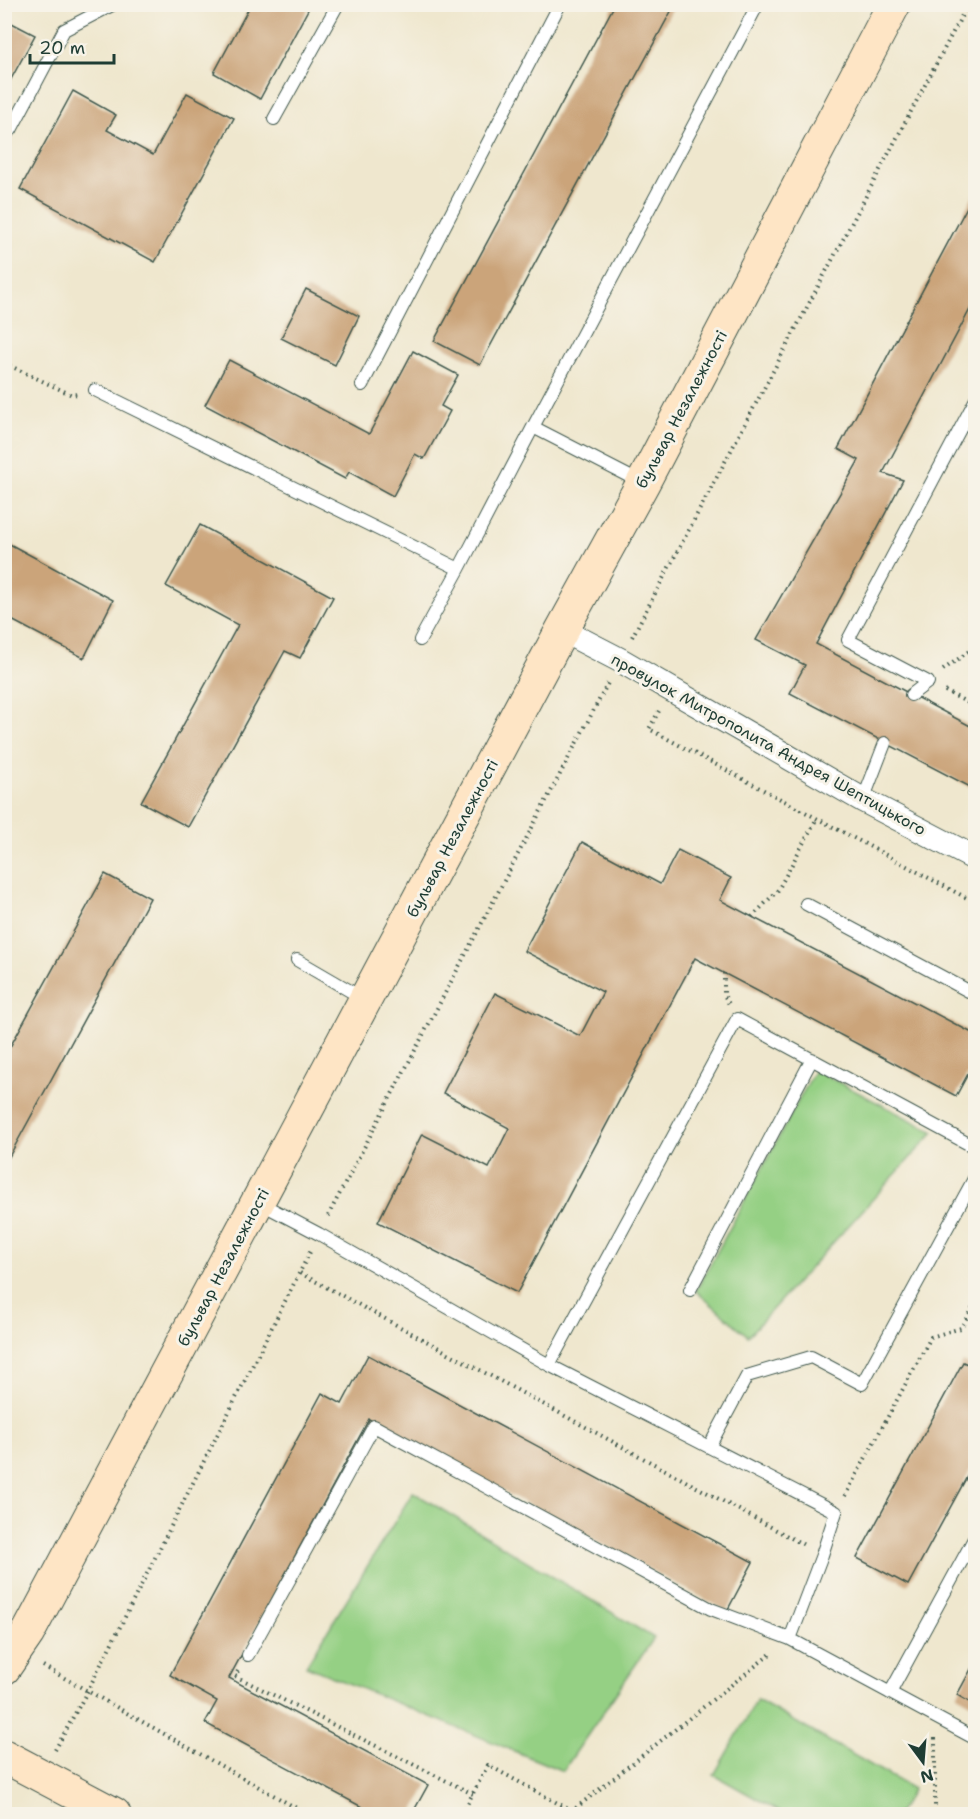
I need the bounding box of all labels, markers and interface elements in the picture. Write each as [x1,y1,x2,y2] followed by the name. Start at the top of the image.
[30,27,114,65] scale bar
[39,36,85,60] text: 20 m
[631,326,732,492] street label: бульвар Незалежності
[608,649,930,840] street label: провулок Митрополита Андрея Шептицького
[402,755,503,921] street label: бульвар Незалежності
[173,1184,274,1350] street label: бульвар Незалежності
[893,1732,953,1792] north arrow
[918,1764,936,1788] text: N

